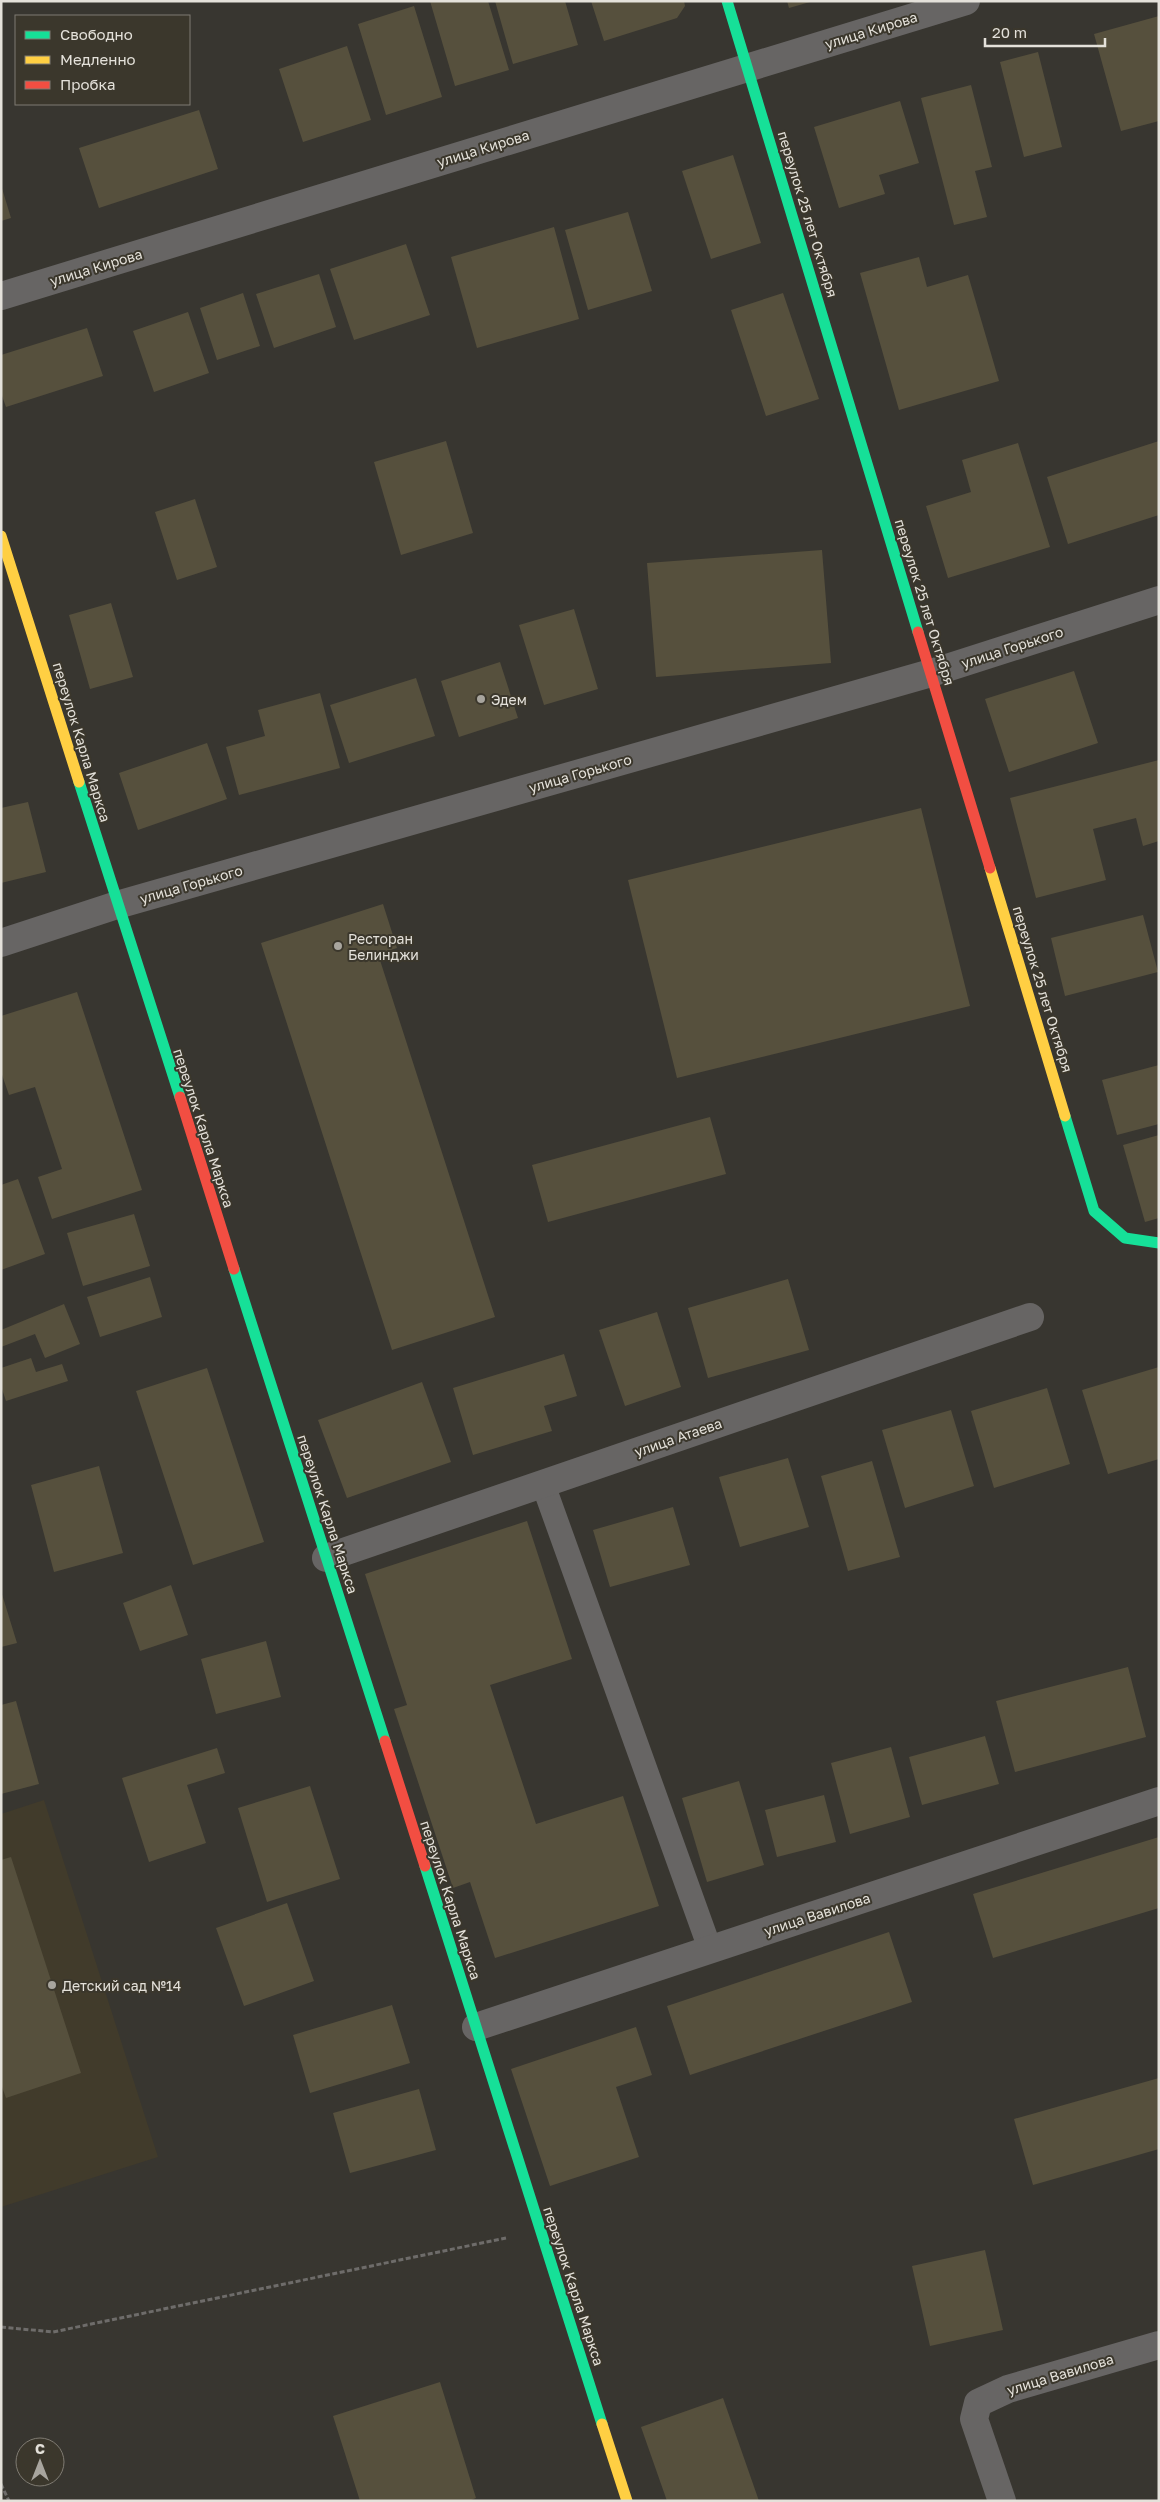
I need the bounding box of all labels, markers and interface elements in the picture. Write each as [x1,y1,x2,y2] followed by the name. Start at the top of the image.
[823,8,919,52] street label: улица Кирова
[15,15,190,105] legend
[985,15,1105,47] scale bar
[992,23,1027,41] text: 20 m
[60,25,133,43] text: Свободно
[60,50,136,68] text: Медленно
[60,75,115,93] text: Пробка
[435,126,531,170] street label: улица Кирова
[775,129,841,299] street label: переулок 25 лет Октября
[48,245,144,289] street label: улица Кирова
[892,517,958,687] street label: переулок 25 лет Октября
[959,623,1065,671] street label: улица Горького
[50,660,114,824] street label: переулок Карла Маркса
[491,691,527,708] place label: Эдем
[475,693,487,705] marker: Эдем
[527,750,633,796] street label: улица Горького
[138,861,244,907] street label: улица Горького
[1010,904,1076,1074] street label: переулок 25 лет Октября
[348,930,419,963] place label: Ресторан Белинджи
[332,940,344,952] marker: Ресторан Белинджи
[170,1046,238,1210] street label: переулок Карла Маркса
[632,1414,724,1460] street label: улица Атаева
[294,1432,362,1596] street label: переулок Карла Маркса
[417,1818,485,1982] street label: переулок Карла Маркса
[762,1889,872,1939] street label: улица Вавилова
[62,1977,181,1994] place label: Детский сад №14
[46,1979,58,1991] marker: Детский сад №14
[540,2204,608,2368] street label: переулок Карла Маркса
[1005,2350,1115,2398] street label: улица Вавилова
[15,2437,65,2487] north arrow
[35,2440,45,2457] text: С

